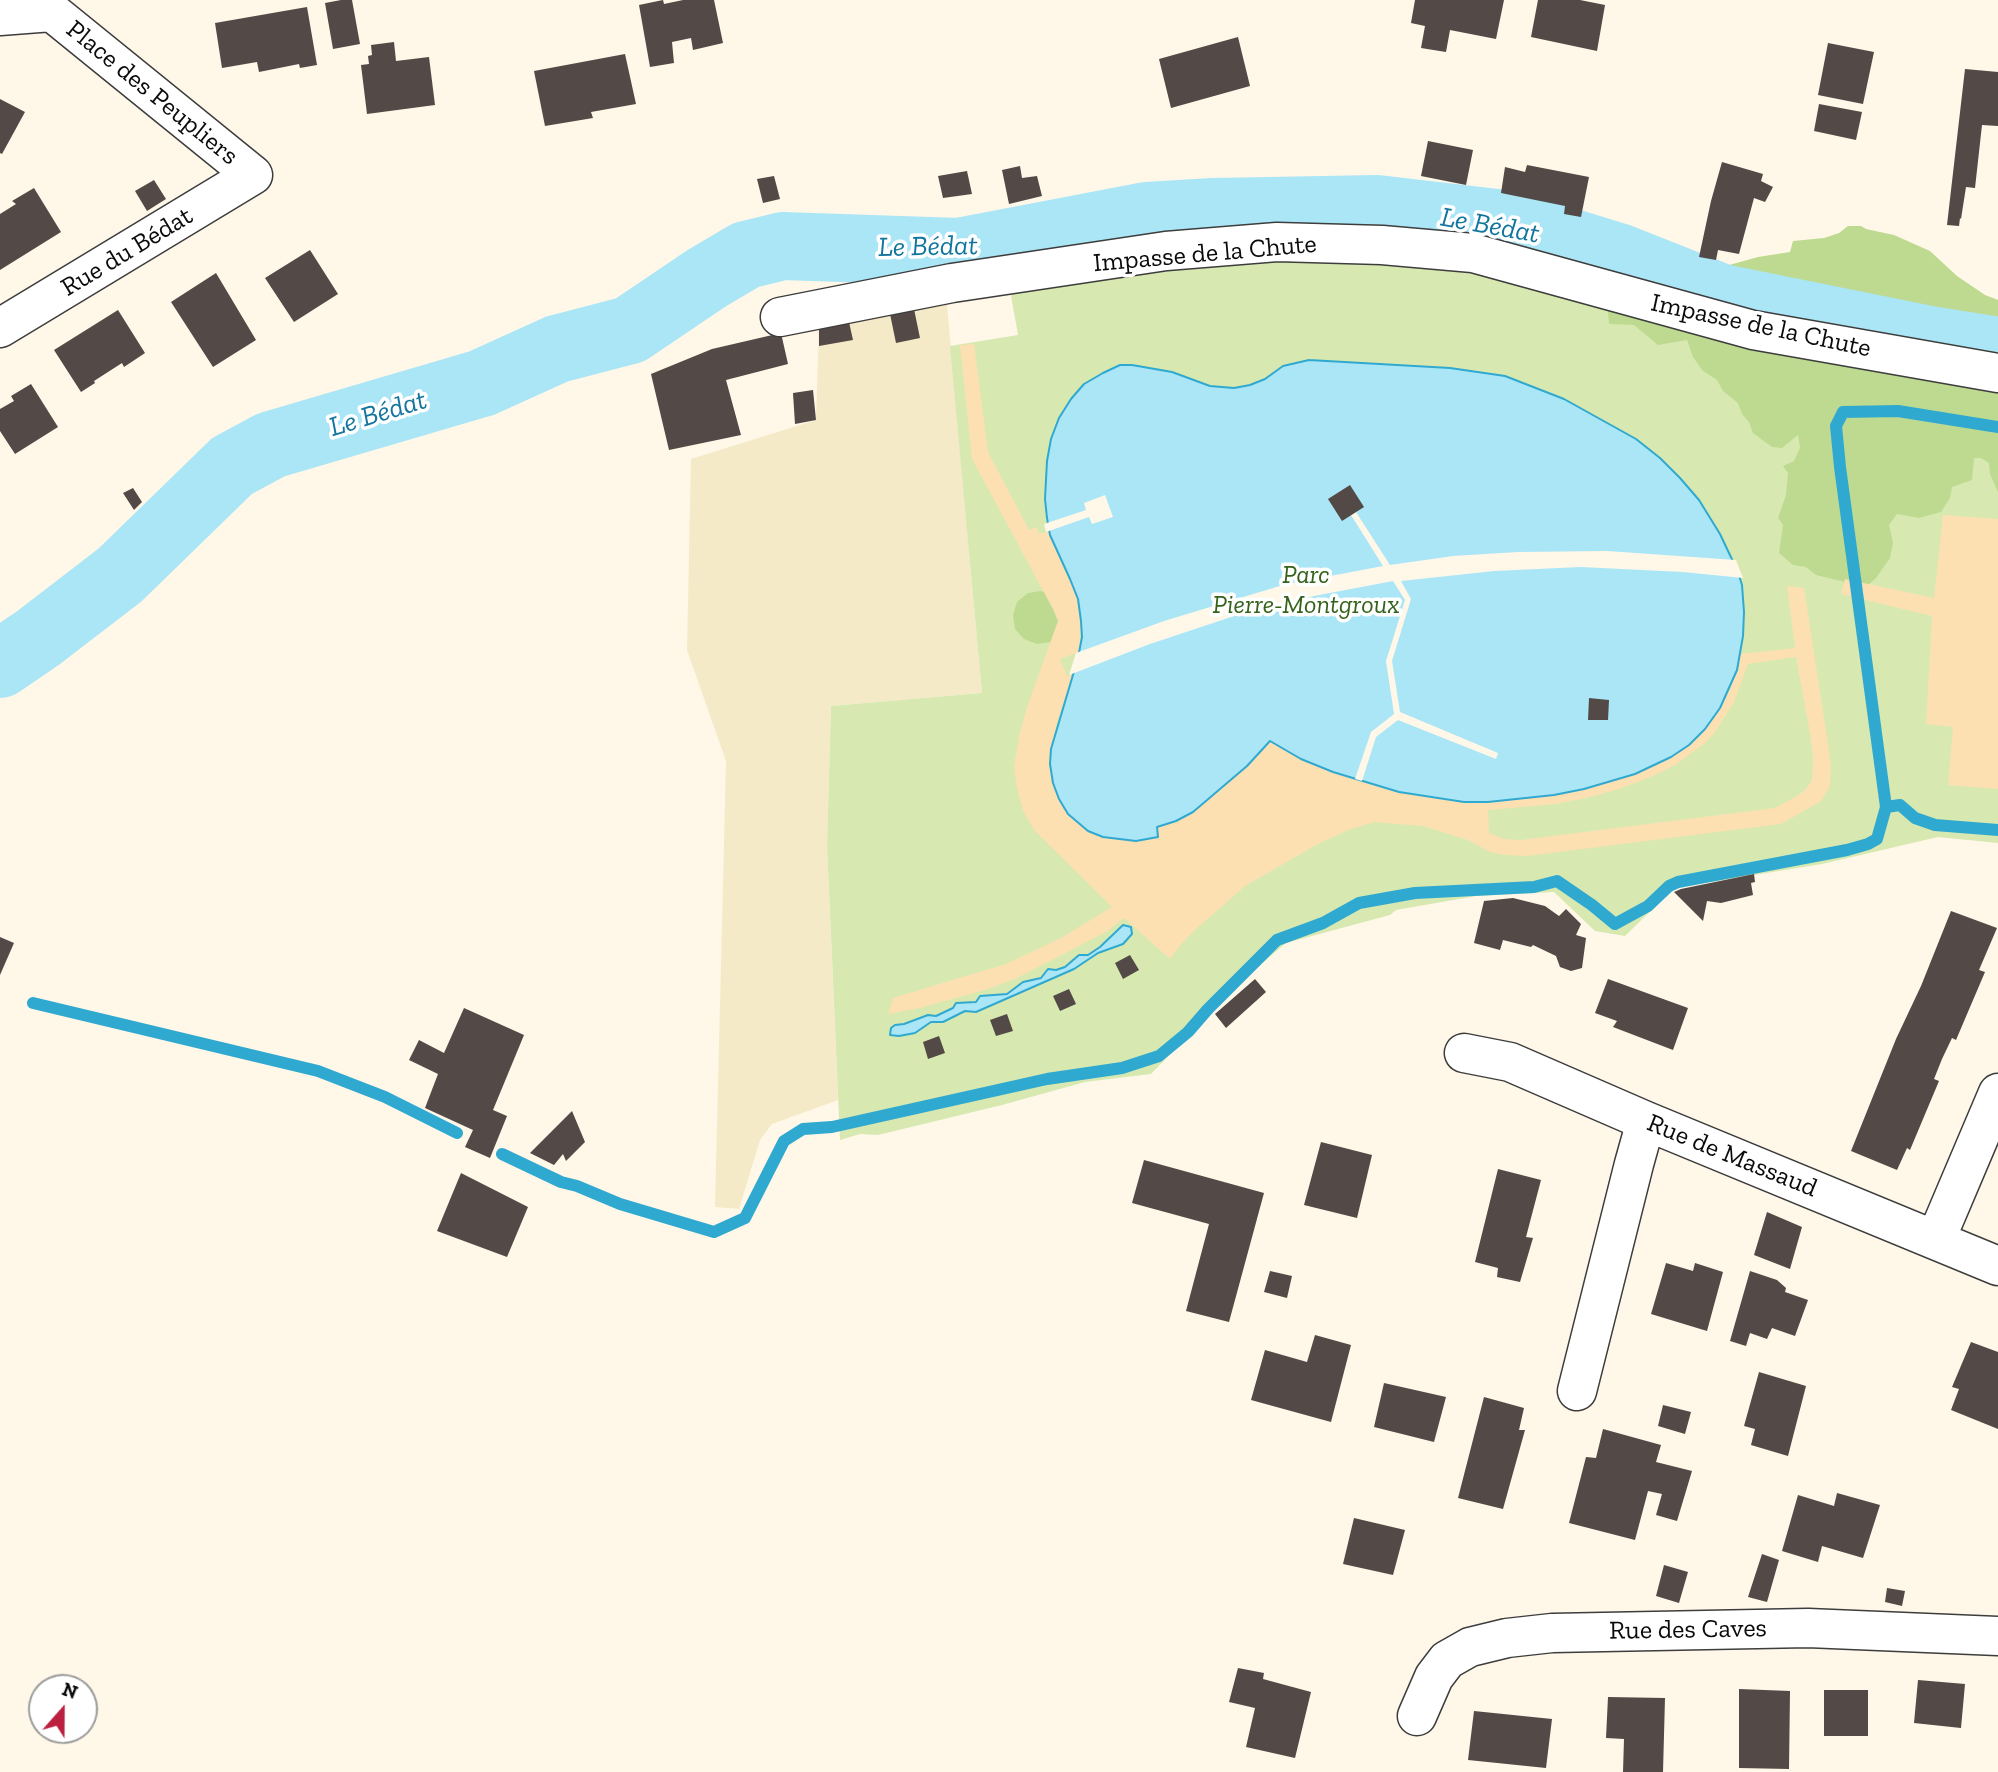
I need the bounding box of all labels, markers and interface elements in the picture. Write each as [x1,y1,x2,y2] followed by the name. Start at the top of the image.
[60,14,244,172] street label: Place des Peupliers
[56,201,198,303] street label: Rue du Bédat
[1438,201,1542,251] water label: Le Bédat
[878,229,978,265] water label: Le Bédat
[1092,229,1318,279] street label: Impasse de la Chute
[1648,287,1874,365] street label: Impasse de la Chute
[325,383,431,445] water label: Le Bédat
[1212,560,1400,622] park label: Parc Pierre-Montgroux
[1642,1108,1822,1204] street label: Rue de Massaud
[1609,1613,1767,1647] street label: Rue des Caves
[28,1674,98,1744] north arrow
[59,1677,81,1704] text: N

